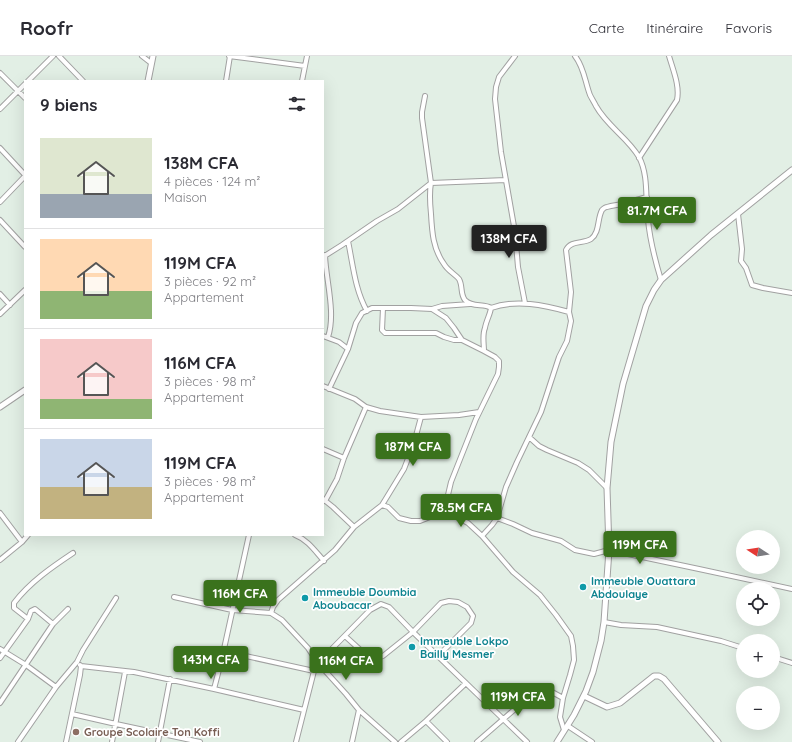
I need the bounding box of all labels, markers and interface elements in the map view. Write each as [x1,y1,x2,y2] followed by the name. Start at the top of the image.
[20,16,73,40] text: Roofr
[589,19,624,37] text: Carte
[646,19,703,37] text: Itinéraire
[725,19,772,37] text: Favoris
[286,93,308,115] icon: filters
[40,94,97,115] text: 9 biens
[164,152,238,173] text: 138M CFA
[72,154,120,202] icon: home
[164,173,260,189] text: 4 pièces · 124 m²
[164,189,207,205] text: Maison
[611,197,703,231] pin: 81.7M CFA
[627,202,687,218] text: 81.7M CFA
[468,225,550,259] pin: 138M CFA
[481,230,537,246] text: 138M CFA
[164,252,236,273] text: 119M CFA
[72,255,120,303] icon: home
[164,273,256,289] text: 3 pièces · 92 m²
[164,289,244,305] text: Appartement
[164,352,236,373] text: 116M CFA
[72,355,120,403] icon: home
[164,373,256,389] text: 3 pièces · 98 m²
[164,389,244,405] text: Appartement
[372,433,454,467] pin: 187M CFA
[385,438,441,454] text: 187M CFA
[164,452,236,473] text: 119M CFA
[72,455,120,503] icon: home
[164,473,256,489] text: 3 pièces · 98 m²
[164,489,244,505] text: Appartement
[415,494,507,528] pin: 78.5M CFA
[430,499,492,515] text: 78.5M CFA
[736,530,780,574] north arrow
[736,530,780,730] map controls
[599,531,681,565] pin: 119M CFA
[612,536,668,552] text: 119M CFA
[591,574,696,601] place label: Immeuble Ouattara Abdoulaye
[199,580,281,614] pin: 116M CFA
[578,582,588,592] marker: Immeuble Ouattara Abdoulaye
[736,582,780,626] button: locate
[213,585,267,601] text: 116M CFA
[313,585,417,612] place label: Immeuble Doumbia Aboubacar
[300,593,310,603] marker: Immeuble Doumbia Aboubacar
[420,634,509,661] place label: Immeuble Lokpo Bailly Mesmer
[736,634,780,678] button: +
[407,642,417,652] marker: Immeuble Lokpo Bailly Mesmer
[170,646,252,680] pin: 143M CFA
[305,647,387,681] pin: 116M CFA
[182,651,240,667] text: 143M CFA
[319,652,373,668] text: 116M CFA
[477,683,559,717] pin: 119M CFA
[736,686,780,730] button: −
[490,688,546,704] text: 119M CFA
[84,725,220,739] place label: Groupe Scolaire Ton Koffi
[71,727,81,737] marker: Groupe Scolaire Ton Koffi

